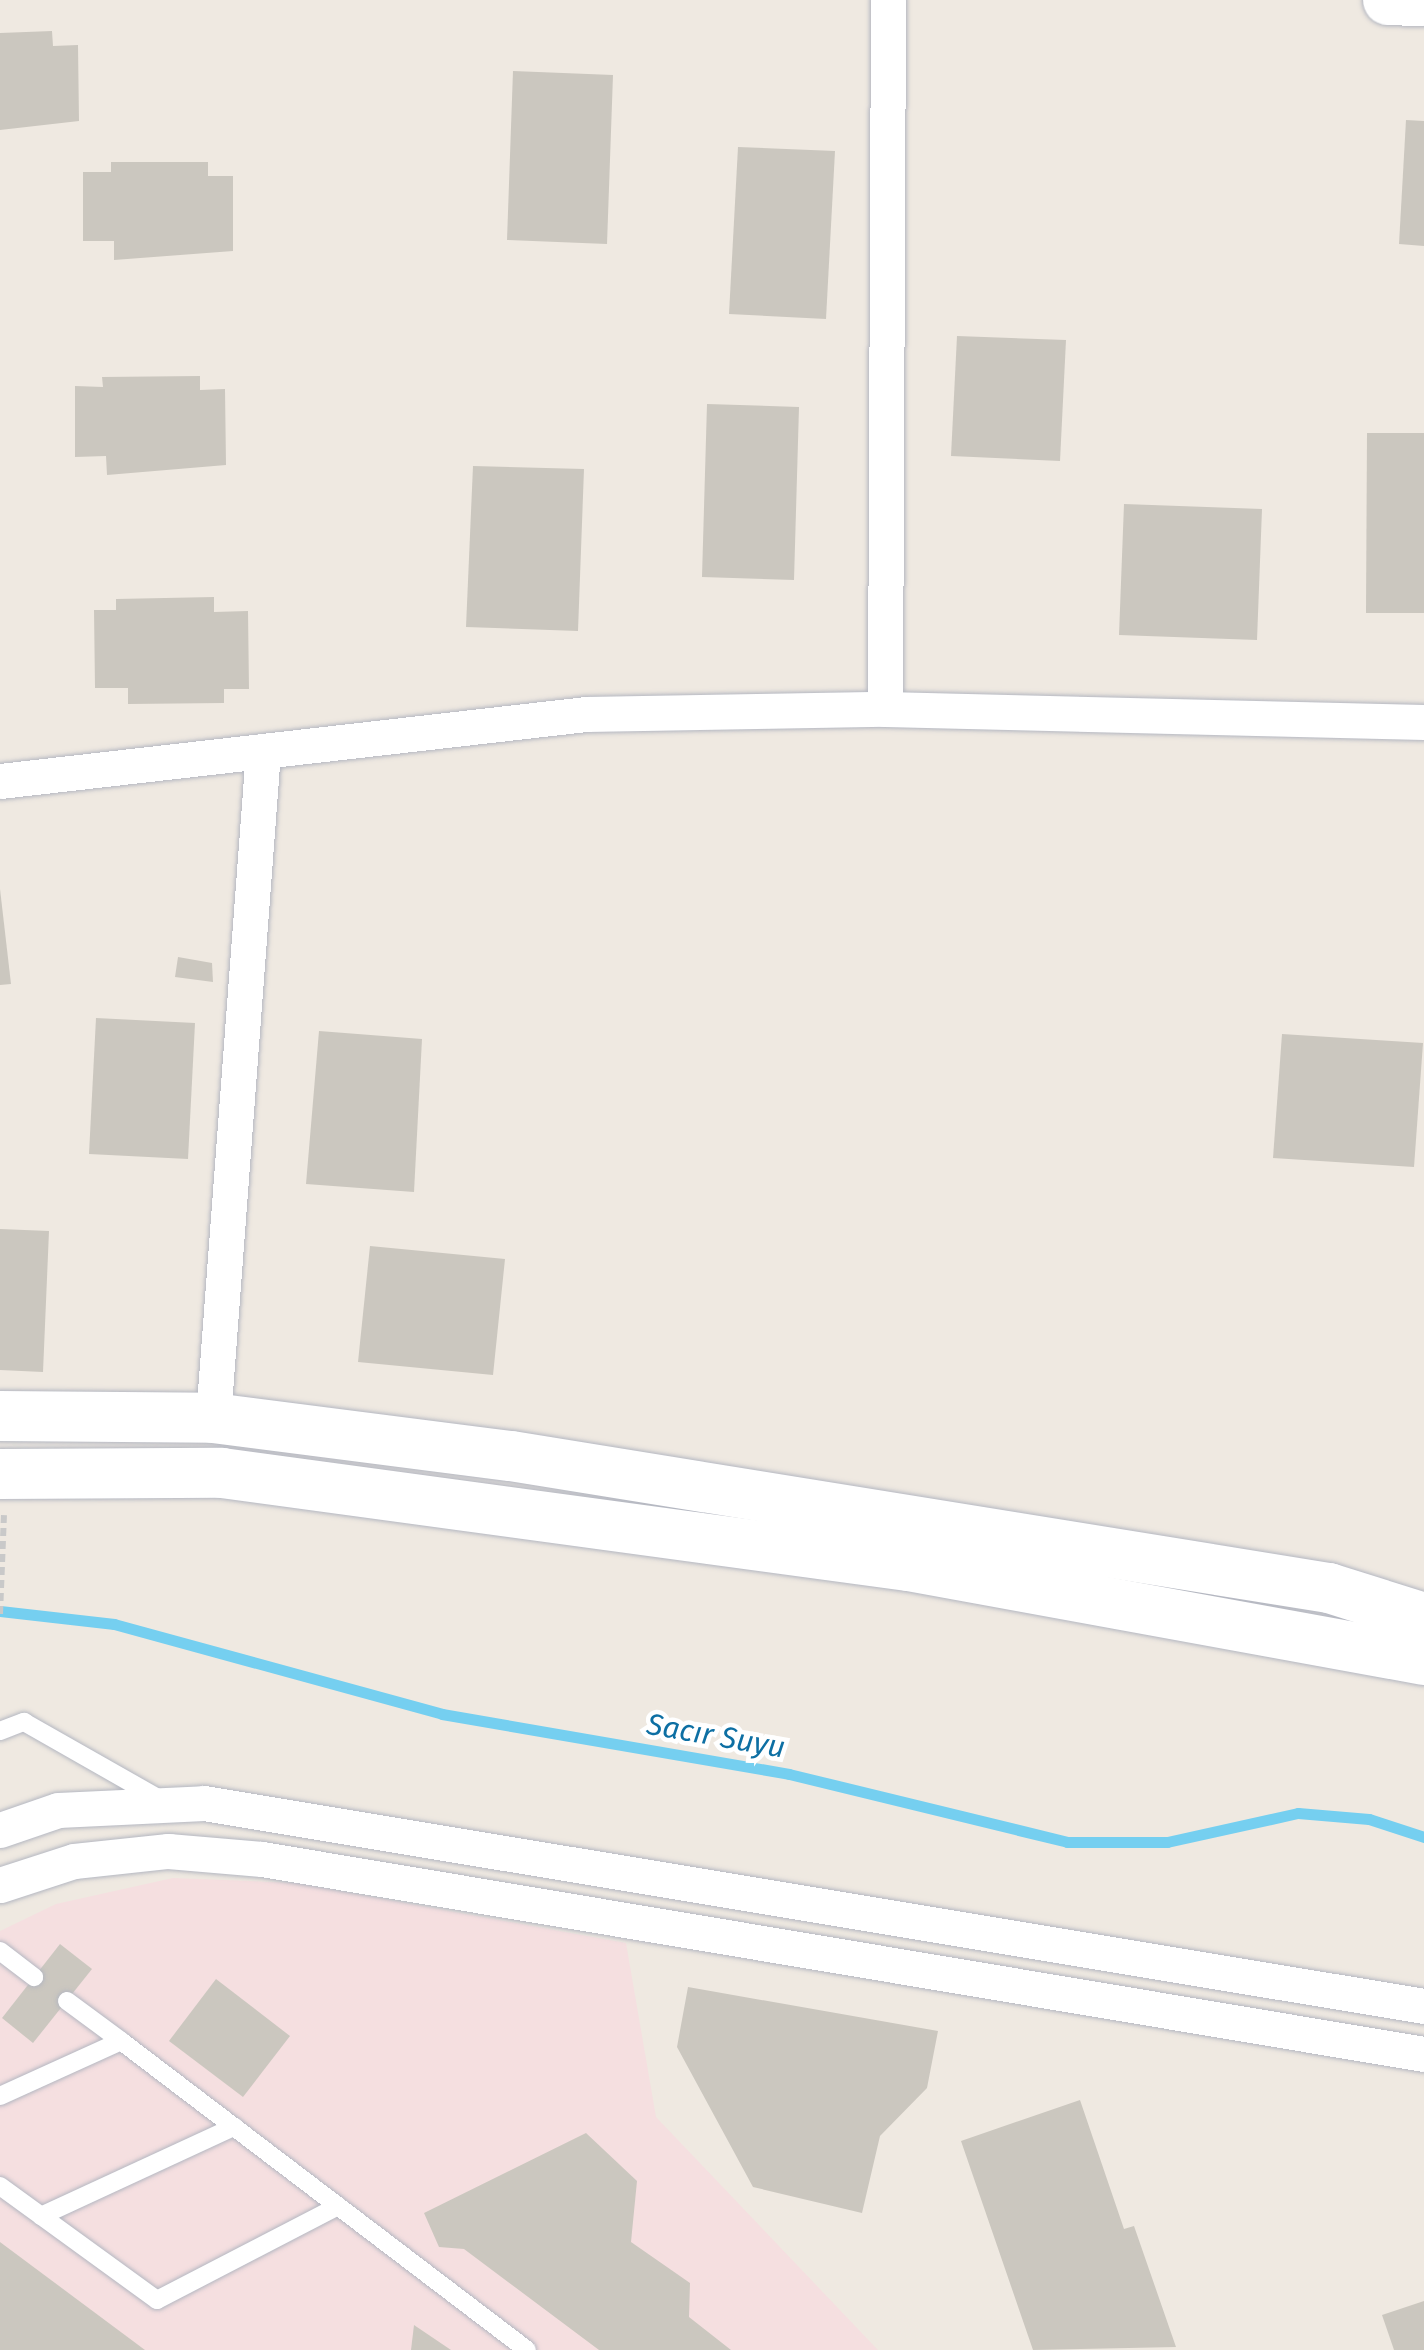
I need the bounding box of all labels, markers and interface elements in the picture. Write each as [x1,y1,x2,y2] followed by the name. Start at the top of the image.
[644,1706,788,1766] water label: Sacır Suyu

